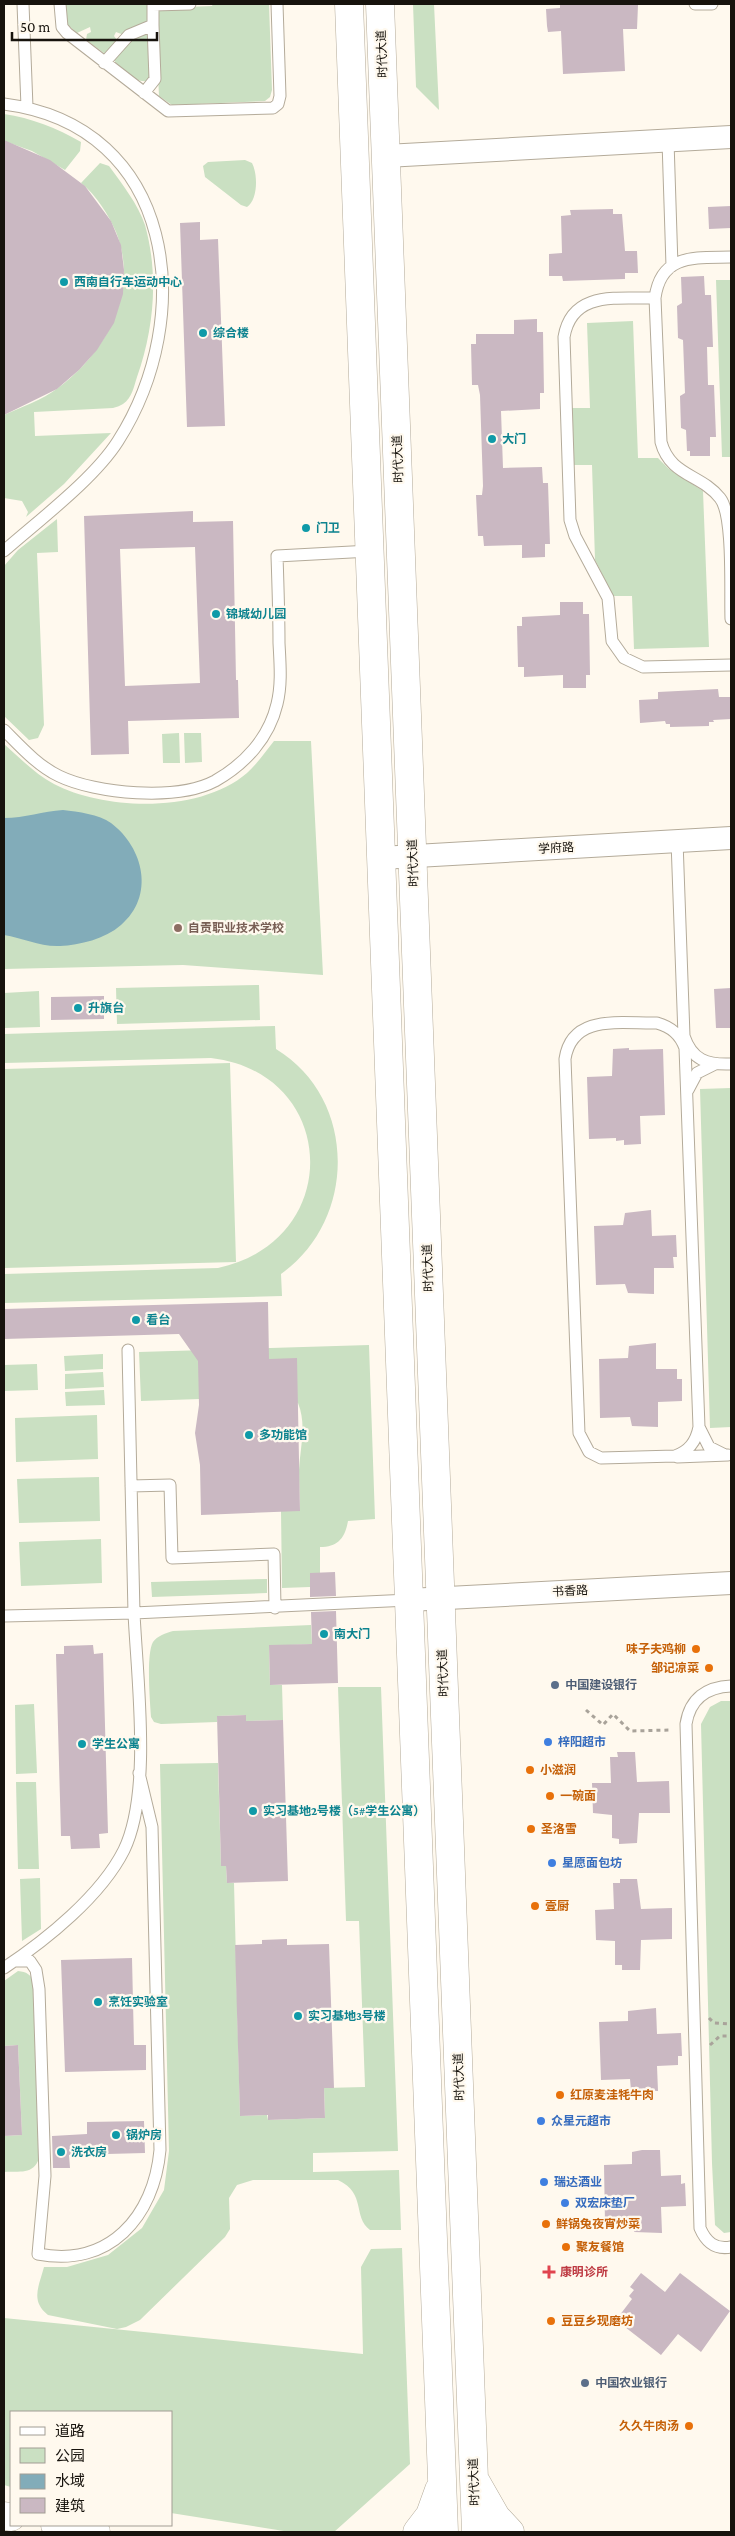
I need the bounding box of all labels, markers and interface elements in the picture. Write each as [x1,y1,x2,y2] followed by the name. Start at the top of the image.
[12,10,158,42] scale bar
[20,19,50,35] text: 50 m
[374,30,390,78] street label: 时代大道
[74,275,182,289] place label: 西南自行车运动中心
[58,276,70,288] marker: 西南自行车运动中心
[213,326,249,340] place label: 综合楼
[197,327,209,339] marker: 综合楼
[502,432,526,446] place label: 大门
[486,433,498,445] marker: 大门
[390,435,406,483] street label: 时代大道
[316,521,340,535] place label: 门卫
[300,522,312,534] marker: 门卫
[226,607,286,621] place label: 锦城幼儿园
[210,608,222,620] marker: 锦城幼儿园
[405,839,421,887] street label: 时代大道
[538,840,574,856] street label: 学府路
[188,921,284,935] place label: 自贡职业技术学校
[172,922,184,934] marker: 自贡职业技术学校
[88,1001,124,1015] place label: 升旗台
[72,1002,84,1014] marker: 升旗台
[420,1244,436,1292] street label: 时代大道
[146,1313,170,1327] place label: 看台
[130,1314,142,1326] marker: 看台
[259,1428,307,1442] place label: 多功能馆
[243,1429,255,1441] marker: 多功能馆
[552,1583,588,1599] street label: 书香路
[334,1627,370,1641] place label: 南大门
[318,1628,330,1640] marker: 南大门
[626,1642,686,1656] place label: 味子夫鸡柳
[690,1643,702,1655] marker: 味子夫鸡柳
[435,1649,451,1697] street label: 时代大道
[651,1661,699,1675] place label: 邹记凉菜
[703,1662,715,1674] marker: 邹记凉菜
[565,1678,637,1692] place label: 中国建设银行
[549,1679,561,1691] marker: 中国建设银行
[558,1735,606,1749] place label: 梓阳超市
[542,1736,554,1748] marker: 梓阳超市
[92,1737,140,1751] place label: 学生公寓
[76,1738,88,1750] marker: 学生公寓
[540,1763,576,1777] place label: 小滋润
[524,1764,536,1776] marker: 小滋润
[560,1789,596,1803] place label: 一碗面
[544,1790,556,1802] marker: 一碗面
[263,1804,425,1818] place label: 实习基地2号楼（5#学生公寓）
[247,1805,259,1817] marker: 实习基地2号楼（5#学生公寓）
[541,1822,577,1836] place label: 圣洛雪
[525,1823,537,1835] marker: 圣洛雪
[562,1856,622,1870] place label: 星愿面包坊
[546,1857,558,1869] marker: 星愿面包坊
[545,1899,569,1913] place label: 壹厨
[529,1900,541,1912] marker: 壹厨
[108,1995,168,2009] place label: 烹饪实验室
[92,1996,104,2008] marker: 烹饪实验室
[308,2009,386,2023] place label: 实习基地3号楼
[292,2010,304,2022] marker: 实习基地3号楼
[451,2053,467,2101] street label: 时代大道
[570,2088,654,2102] place label: 红原麦洼牦牛肉
[554,2089,566,2101] marker: 红原麦洼牦牛肉
[551,2114,611,2128] place label: 众星元超市
[535,2115,547,2127] marker: 众星元超市
[126,2128,162,2142] place label: 锅炉房
[110,2129,122,2141] marker: 锅炉房
[71,2145,107,2159] place label: 洗衣房
[55,2146,67,2158] marker: 洗衣房
[554,2175,602,2189] place label: 瑞达酒业
[538,2176,550,2188] marker: 瑞达酒业
[575,2196,635,2210] place label: 双宏床垫厂
[559,2197,571,2209] marker: 双宏床垫厂
[556,2217,640,2231] place label: 鲜锅兔夜宵炒菜
[540,2218,552,2230] marker: 鲜锅兔夜宵炒菜
[576,2240,624,2254] place label: 聚友餐馆
[560,2241,572,2253] marker: 聚友餐馆
[542,2265,556,2279] marker: 康明诊所
[560,2265,608,2279] place label: 康明诊所
[561,2314,633,2328] place label: 豆豆乡现磨坊
[545,2315,557,2327] marker: 豆豆乡现磨坊
[595,2376,667,2390] place label: 中国农业银行
[579,2377,591,2389] marker: 中国农业银行
[10,2411,172,2526] legend
[619,2419,679,2433] place label: 久久牛肉汤
[683,2420,695,2432] marker: 久久牛肉汤
[55,2423,85,2439] text: 道路
[55,2448,85,2464] text: 公园
[466,2458,482,2506] street label: 时代大道
[55,2473,85,2489] text: 水域
[55,2498,85,2514] text: 建筑

